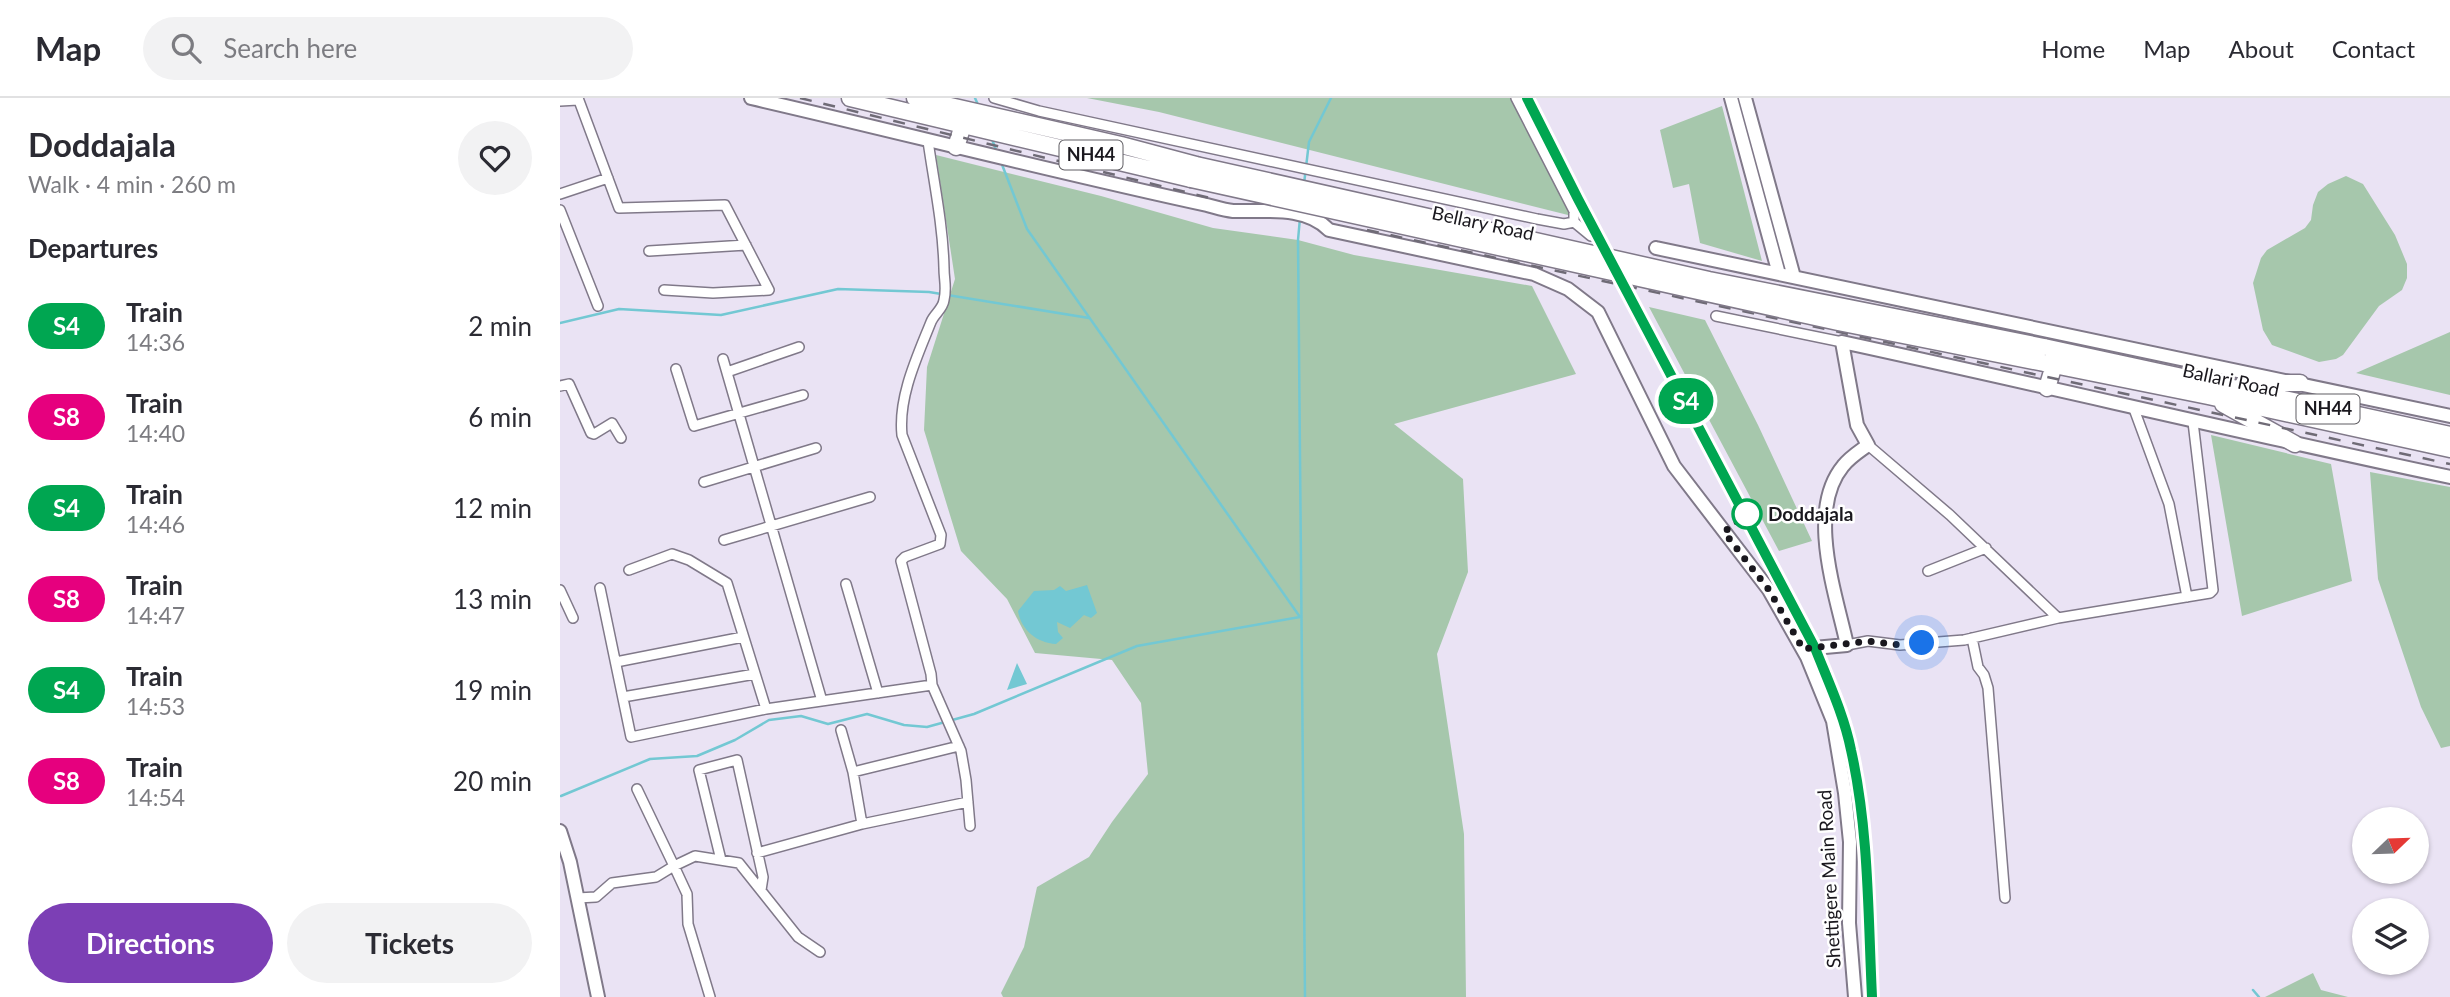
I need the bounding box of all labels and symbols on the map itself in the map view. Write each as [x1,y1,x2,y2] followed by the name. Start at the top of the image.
[1060,140,1122,170] road number: NH44
[1430,200,1536,245] street label: Bellary Road
[2181,358,2282,401] street label: Ballari Road
[1654,378,1718,424] line badge: S4
[2296,394,2360,424] road number: NH44
[1732,499,1762,529] marker: Doddajala
[1768,502,1853,525] place label: Doddajala
[1904,625,1939,660] your location
[1812,789,1845,969] street label: Shettigere Main Road
[2352,807,2429,884] north arrow

